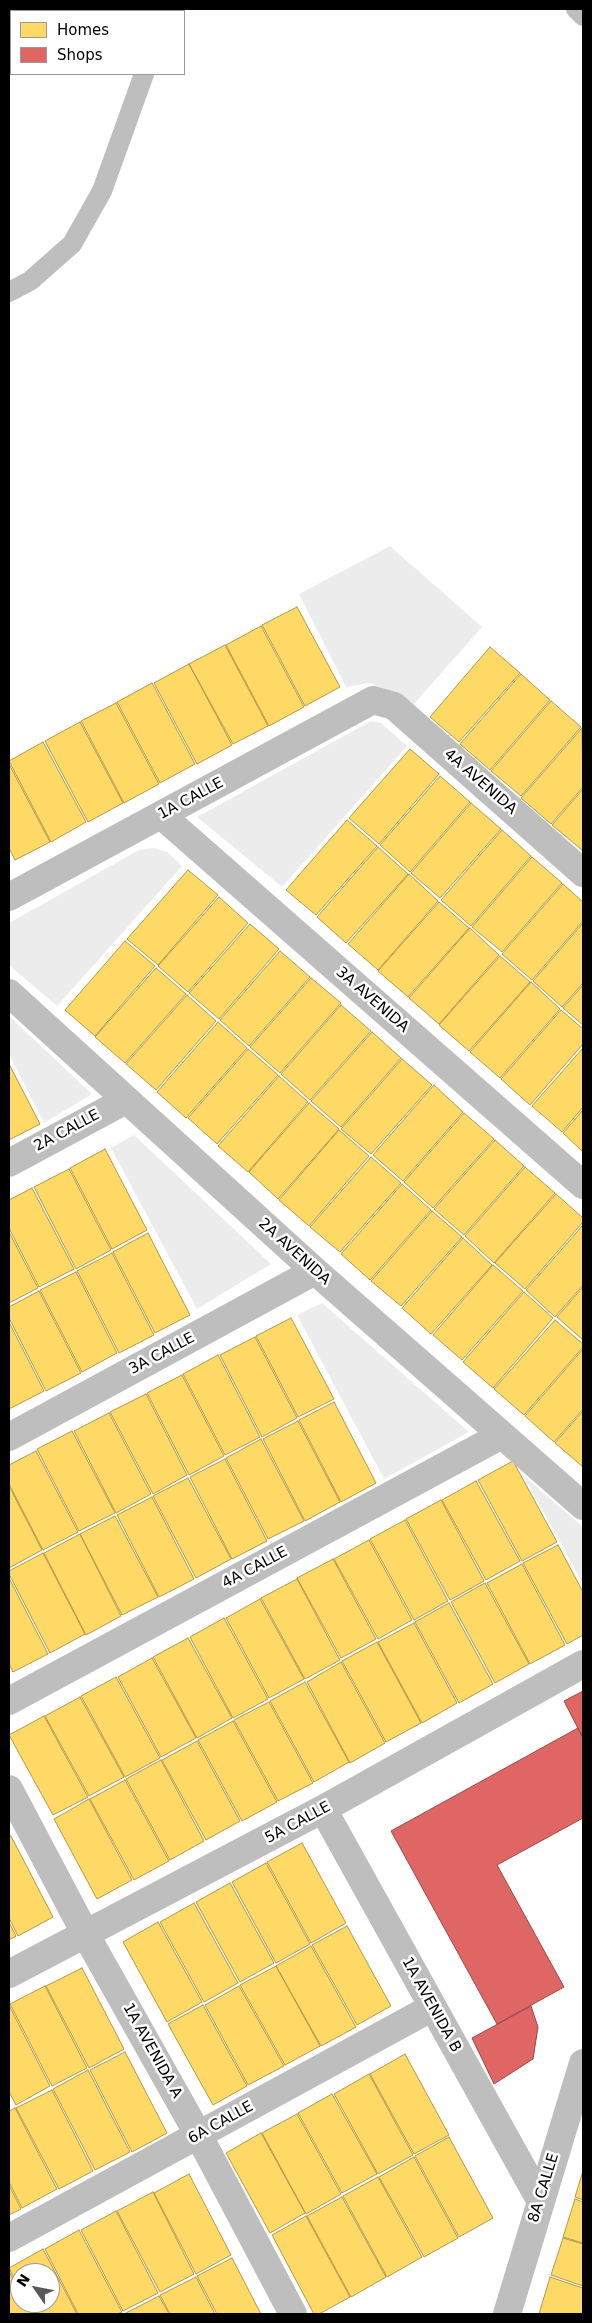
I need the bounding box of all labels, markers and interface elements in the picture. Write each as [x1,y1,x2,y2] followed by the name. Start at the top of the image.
[10,10,185,75] legend
[57,21,109,39] text: Homes
[57,46,103,64] text: Shops
[440,745,520,819] street label: 4A AVENIDA
[155,774,227,824] street label: 1A CALLE
[332,963,412,1037] street label: 3A AVENIDA
[31,1106,103,1156] street label: 2A CALLE
[254,1215,334,1289] street label: 2A AVENIDA
[126,1329,198,1379] street label: 3A CALLE
[219,1543,291,1593] street label: 4A CALLE
[262,1798,334,1848] street label: 5A CALLE
[397,1954,465,2056] street label: 1A AVENIDA B
[118,2000,186,2102] street label: 1A AVENIDA A
[185,2098,257,2148] street label: 6A CALLE
[525,2151,563,2225] street label: 8A CALLE
[10,2263,60,2313] north arrow
[13,2271,33,2290] text: N

